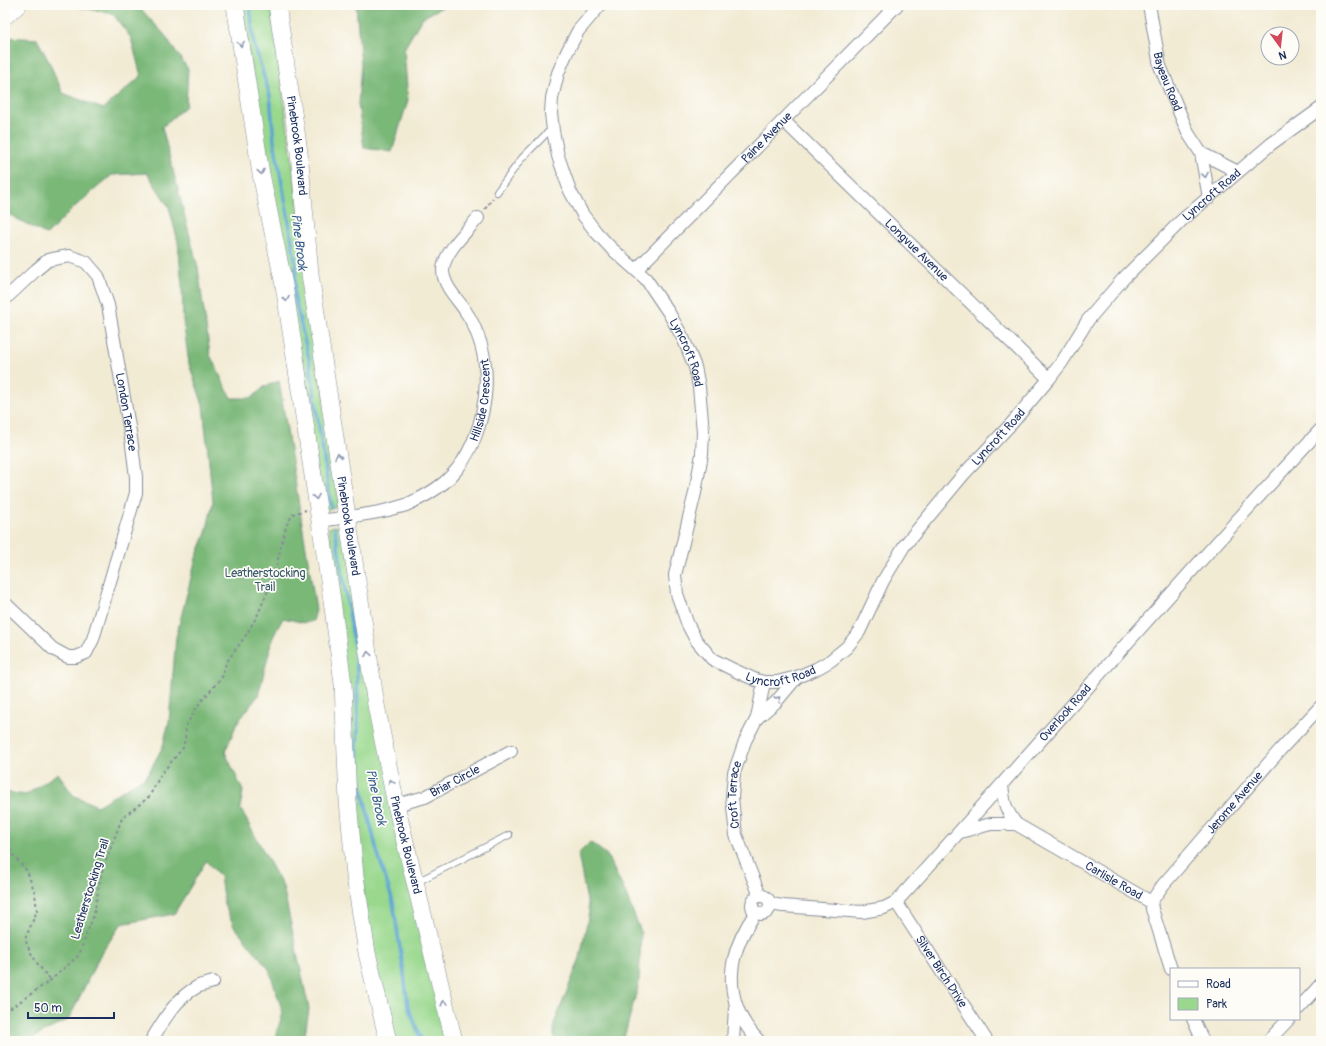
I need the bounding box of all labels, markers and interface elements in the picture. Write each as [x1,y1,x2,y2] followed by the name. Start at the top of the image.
[1260,26,1300,66] north arrow
[236,41,245,47] one-way arrow
[1277,48,1288,63] text: N
[1150,51,1185,114] street label: Bayeau Road
[283,95,310,196] street label: Pinebrook Boulevard
[738,109,795,167] street label: Paine Avenue
[1180,166,1244,224] street label: Lyncroft Road
[256,169,264,175] one-way arrow
[1200,172,1208,178] one-way arrow
[288,213,311,273] water label: Pine Brook
[881,216,951,285] street label: Longvue Avenue
[281,296,290,303] one-way arrow
[666,316,706,388] street label: Lyncroft Road
[467,358,494,444] street label: Hillside Crescent
[112,372,140,452] street label: London Terrace
[969,406,1029,469] street label: Lyncroft Road
[334,453,343,459] one-way arrow
[333,475,363,577] street label: Pinebrook Boulevard
[311,494,320,500] one-way arrow
[224,566,306,595] park label: Leatherstocking Trail
[364,651,373,657] one-way arrow
[743,663,818,690] street label: Lyncroft Road
[1036,681,1095,745] street label: Overlook Road
[773,696,781,704] one-way arrow
[725,759,746,830] street label: Croft Terrace
[428,762,483,801] street label: Briar Circle
[362,768,390,828] water label: Pine Brook
[1204,768,1266,837] street label: Jerome Avenue
[387,778,396,785] one-way arrow
[386,794,425,896] street label: Pinebrook Boulevard
[68,837,113,942] street label: Leatherstocking Trail
[1082,858,1145,904] street label: Carlisle Road
[912,933,970,1011] street label: Silver Birch Drive
[1170,968,1300,1020] legend
[1206,977,1231,992] text: Road
[28,994,114,1020] scale bar
[1206,997,1227,1012] text: Park
[441,1000,449,1006] one-way arrow
[34,1001,62,1016] text: 50 m

